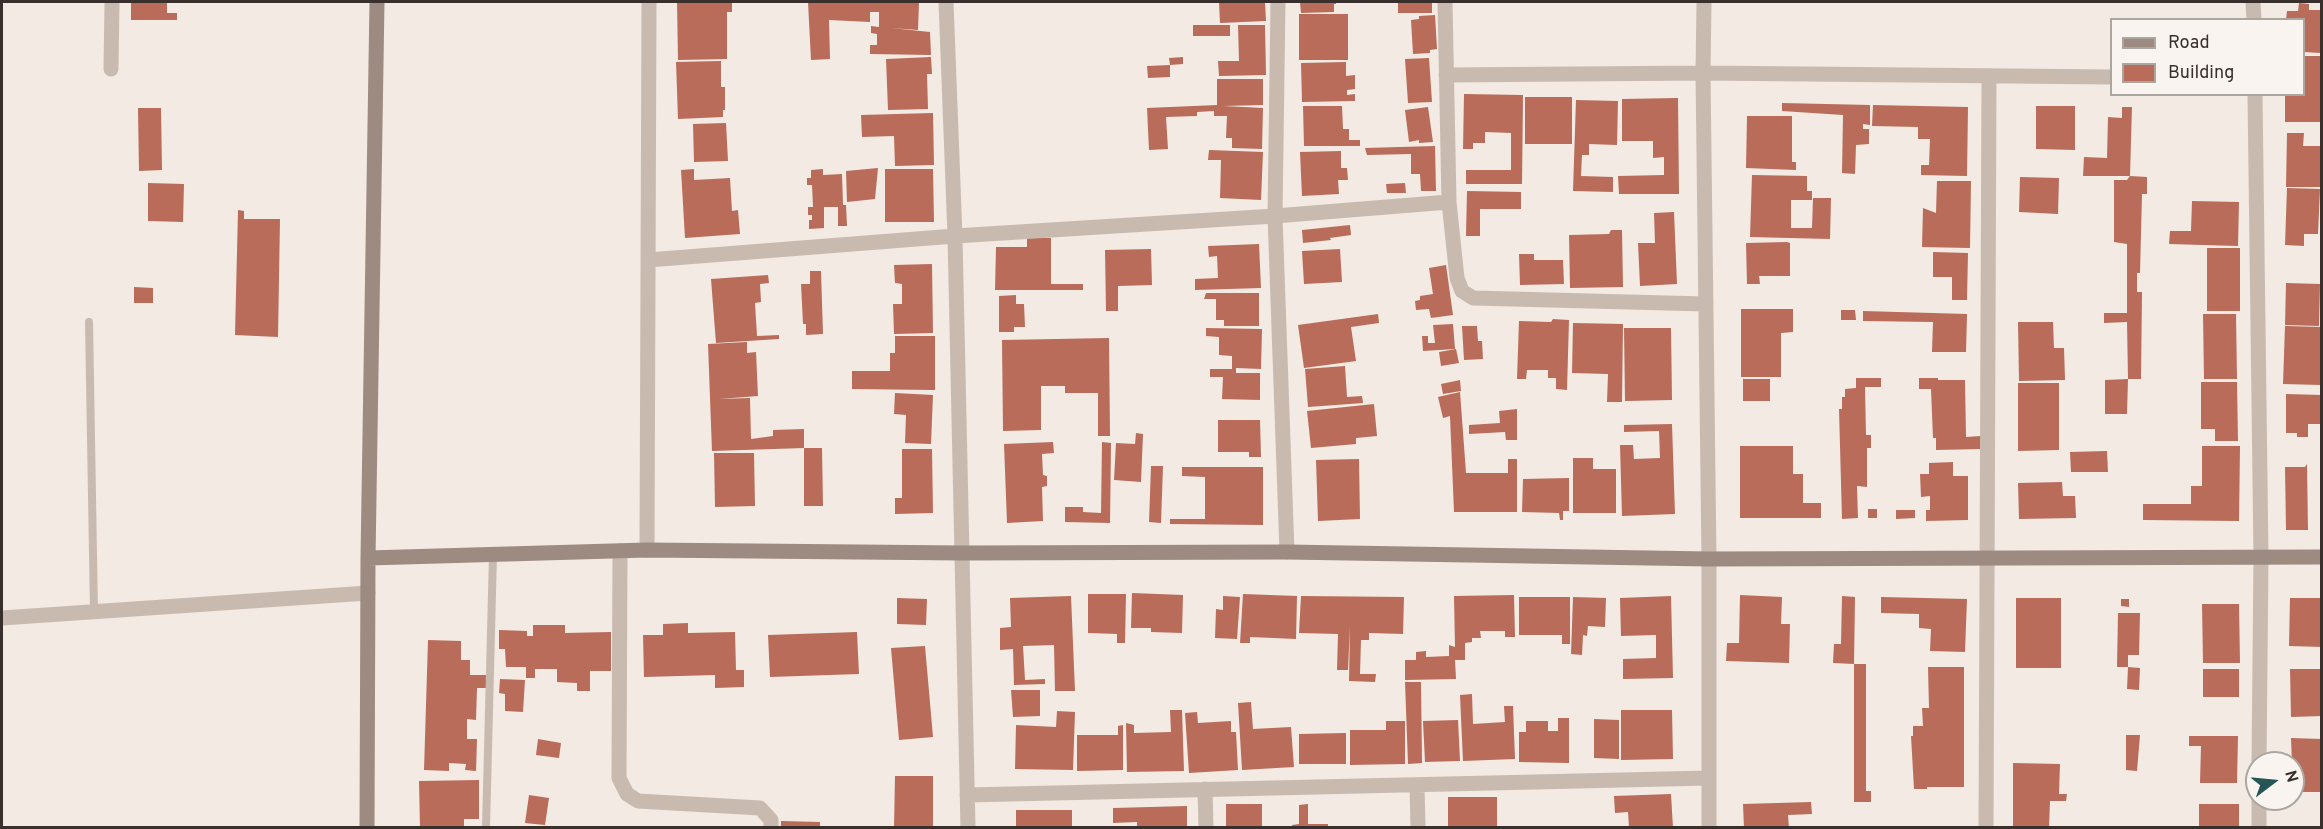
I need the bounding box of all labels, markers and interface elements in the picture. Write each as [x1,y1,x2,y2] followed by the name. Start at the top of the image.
[2110,18,2305,96] legend
[2168,32,2210,55] text: Road
[2168,62,2234,85] text: Building
[2245,751,2305,811] north arrow
[2279,768,2302,785] text: N

